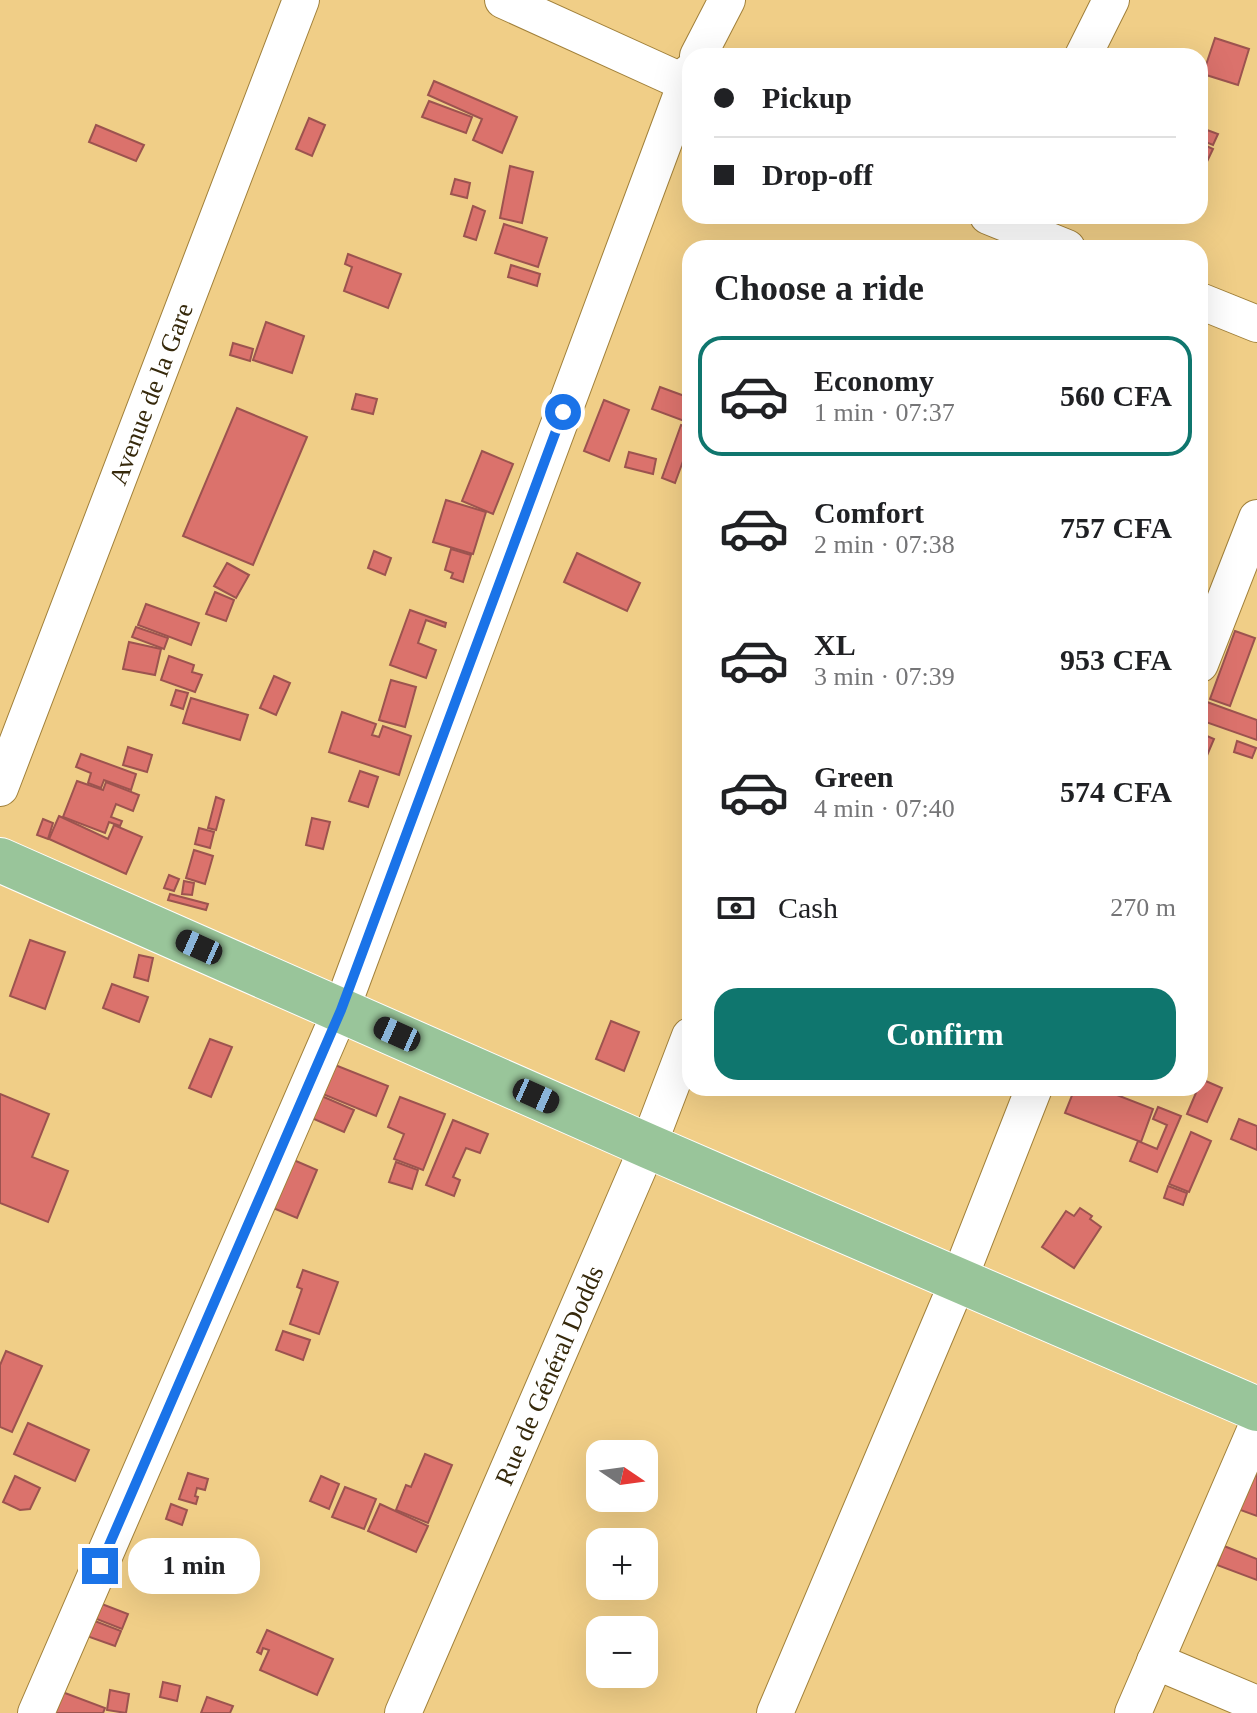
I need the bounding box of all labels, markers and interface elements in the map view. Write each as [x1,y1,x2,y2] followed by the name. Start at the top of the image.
[762,81,852,114] text: Pickup
[762,158,873,191] text: Drop-off
[714,268,924,308] text: Choose a ride
[103,299,199,489] street label: Avenue de la Gare
[718,360,790,432] icon: car
[814,364,934,397] text: Economy
[1060,379,1172,412] text: 560 CFA
[545,394,581,430] route start
[814,398,955,427] text: 1 min · 07:37
[718,492,790,564] icon: car
[814,496,924,529] text: Comfort
[1060,511,1172,544] text: 757 CFA
[814,530,955,559] text: 2 min · 07:38
[718,624,790,696] icon: car
[814,628,856,661] text: XL
[1060,643,1172,676] text: 953 CFA
[814,662,955,691] text: 3 min · 07:39
[718,756,790,828] icon: car
[814,760,893,793] text: Green
[1060,775,1172,808] text: 574 CFA
[814,794,955,823] text: 4 min · 07:40
[714,886,758,930] icon: cash
[778,891,838,924] text: Cash
[1110,893,1176,922] text: 270 m
[172,926,226,968] car
[714,988,1176,1080] button: Confirm
[370,1013,424,1055] car
[509,1075,563,1117] car
[489,1261,610,1490] street label: Rue de Général Dodds
[586,1440,658,1512] north arrow
[586,1440,658,1688] map controls
[586,1528,658,1600] button: +
[128,1538,260,1594] callout: 1 min
[82,1548,118,1584] route end
[163,1551,225,1580] text: 1 min
[586,1616,658,1688] button: −

